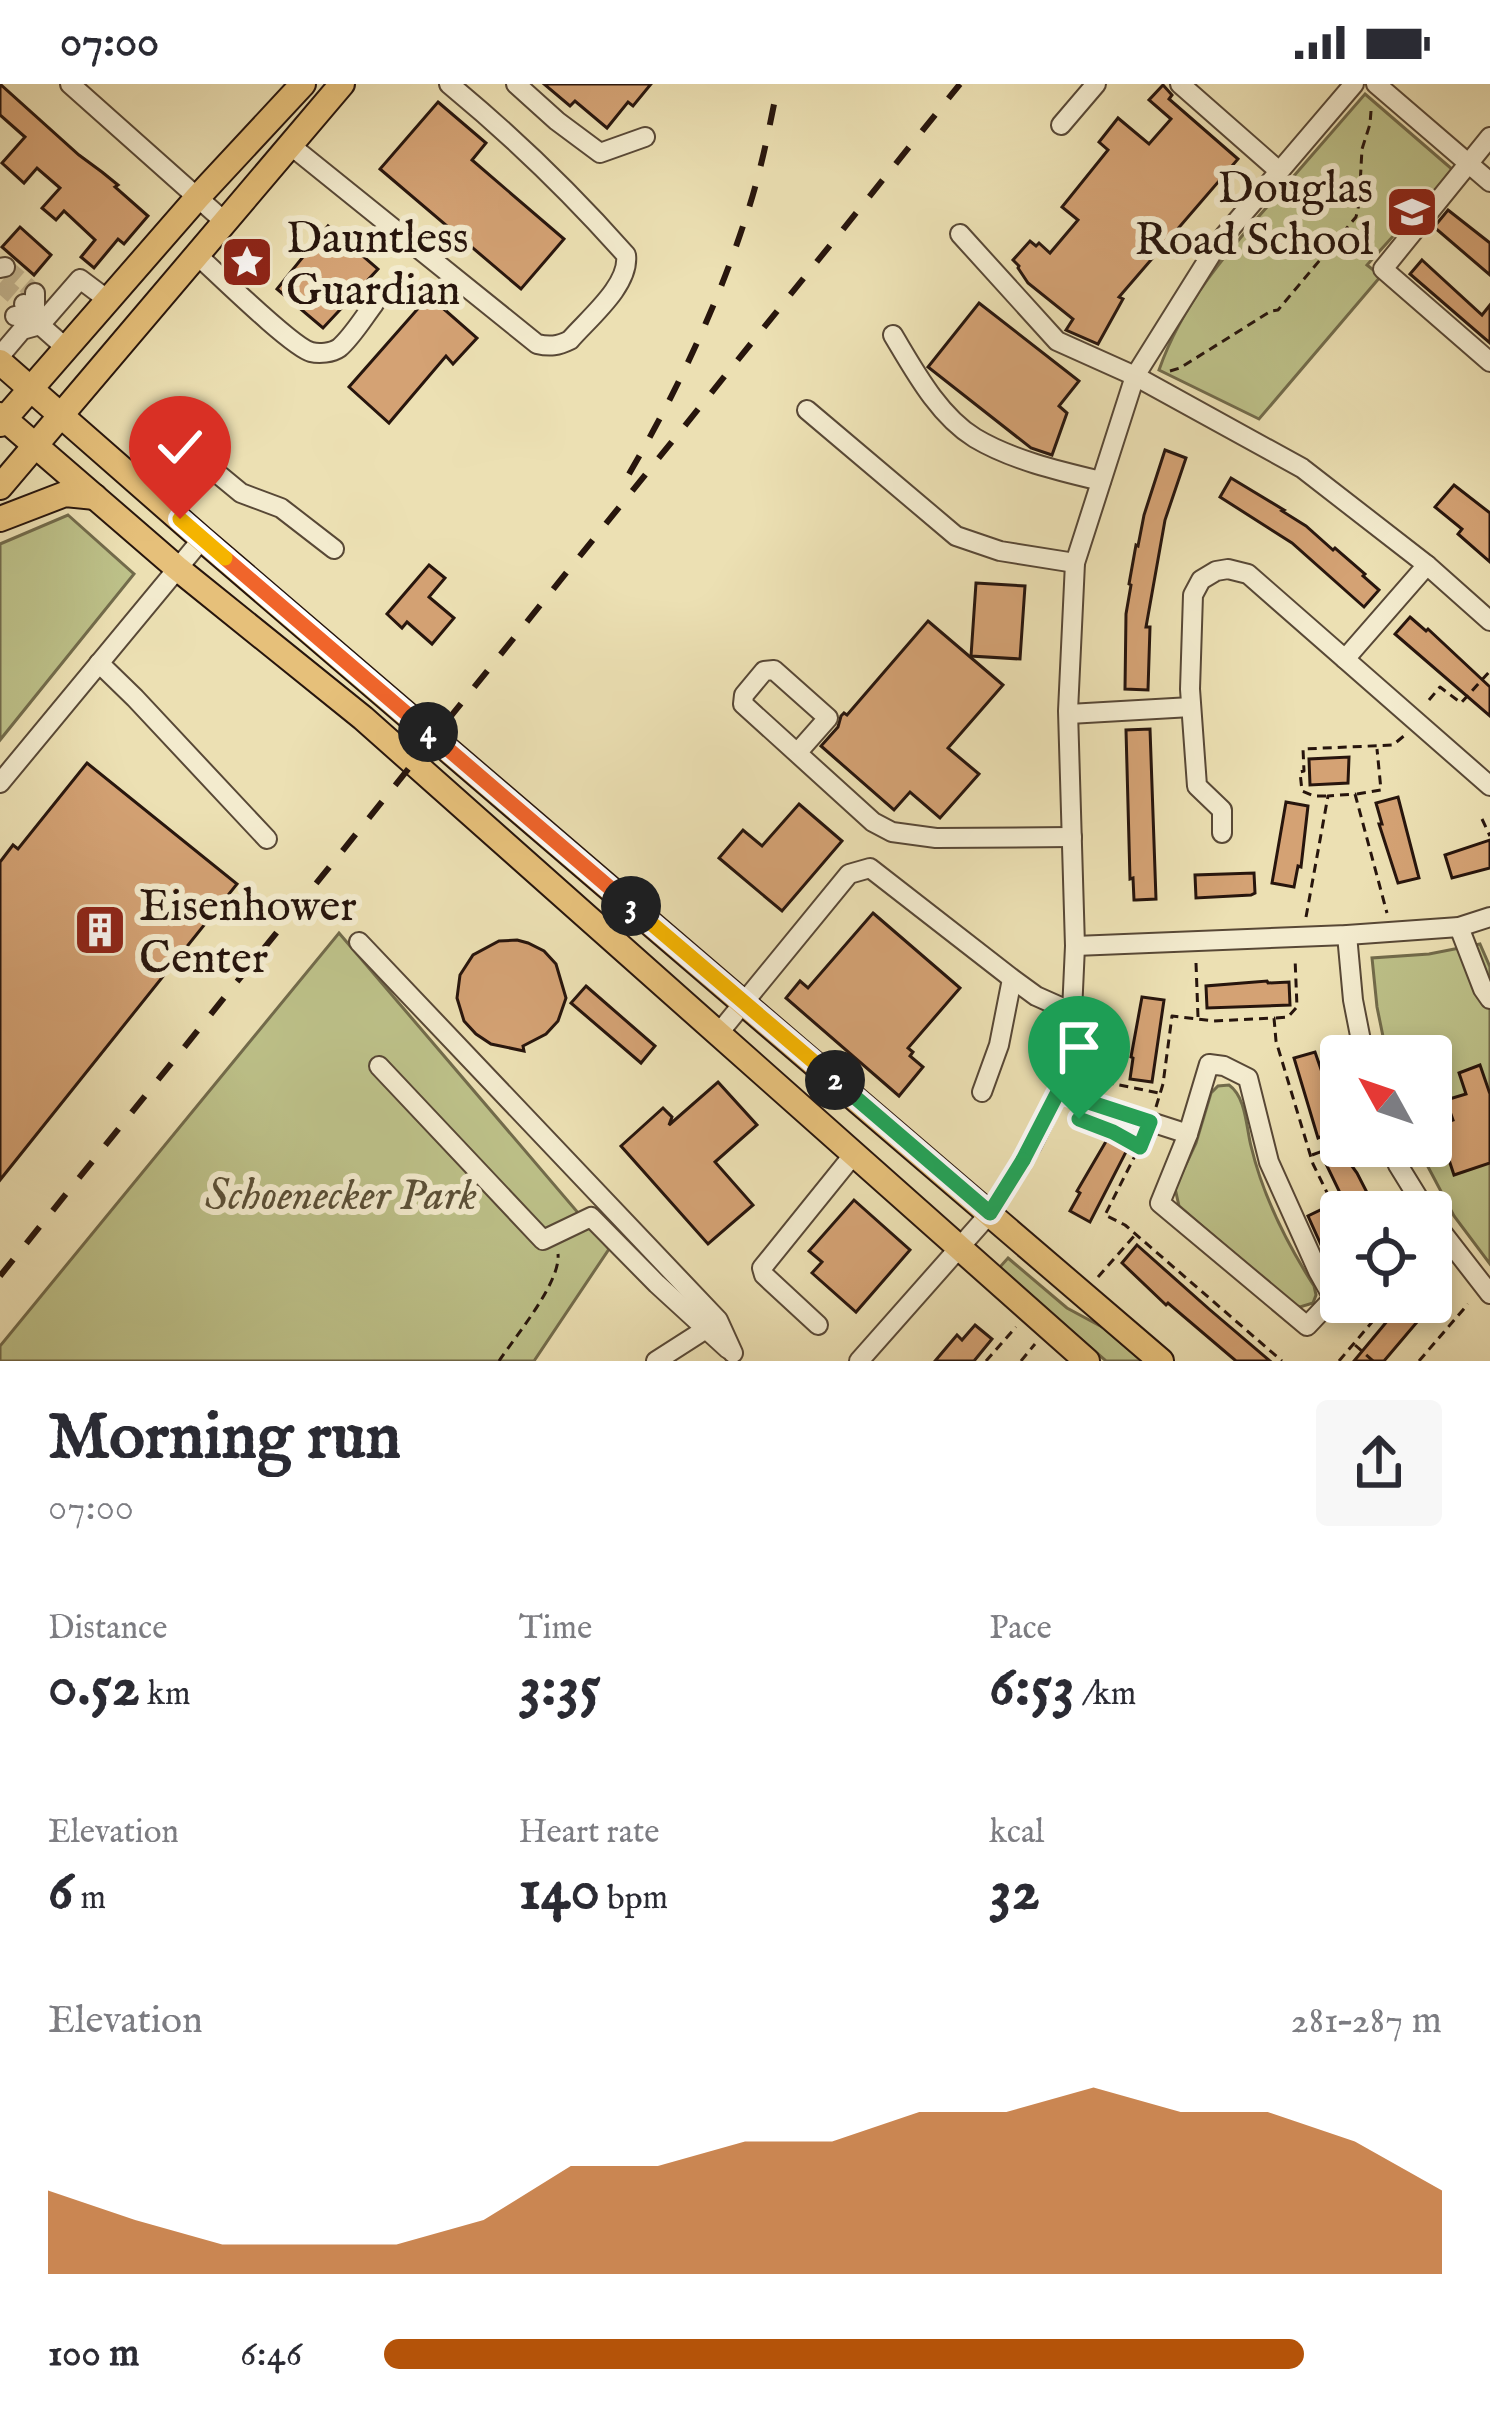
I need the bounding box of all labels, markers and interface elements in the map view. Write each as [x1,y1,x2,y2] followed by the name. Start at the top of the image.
[60,14,159,71] text: 07:00
[1135,161,1374,270] place label: Douglas Road School
[1384,184,1440,240] school or university icon: Douglas Road School
[286,211,469,320] place label: Dauntless Guardian
[219,234,275,290] place icon: Dauntless Guardian
[129,396,231,519] pin
[147,414,213,480] icon: check
[398,702,458,762] pin: 4
[420,711,436,753] text: 4
[601,876,661,936] pin: 3
[139,879,357,988] place label: Eisenhower Center
[625,885,637,927] text: 3
[72,902,128,958] building icon: Eisenhower Center
[1028,996,1130,1119] pin
[1046,1014,1112,1080] icon: arrive
[1320,1035,1452,1167] north arrow
[1320,1035,1452,1323] map controls
[805,1050,865,1110] pin: 2
[827,1059,843,1101] text: 2
[205,1168,477,1225] park label: Schoenecker Park
[1320,1191,1452,1323] button: locate
[48,1397,401,1481] text: Morning run
[1316,1400,1442,1526] button: share
[48,1484,134,1533] text: 07:00
[48,1608,167,1650] text: Distance
[519,1608,592,1650] text: Time
[989,1608,1052,1650] text: Pace
[48,1650,140,1726] text: 0.52
[519,1650,601,1726] text: 3:35
[989,1650,1075,1726] text: 6:53
[140,1674,190,1716] text: km
[1075,1674,1136,1716] text: /km
[48,1812,179,1854] text: Elevation
[519,1812,659,1854] text: Heart rate
[989,1812,1044,1854] text: kcal
[48,1854,73,1930] text: 6
[519,1854,600,1930] text: 140
[989,1854,1040,1930] text: 32
[73,1878,106,1920] text: m
[600,1878,668,1920] text: bpm
[48,1997,203,2046] text: Elevation
[1290,1997,1442,2046] text: 281–287 m
[48,2330,139,2379] text: 100 m
[240,2330,302,2379] text: 6:46

